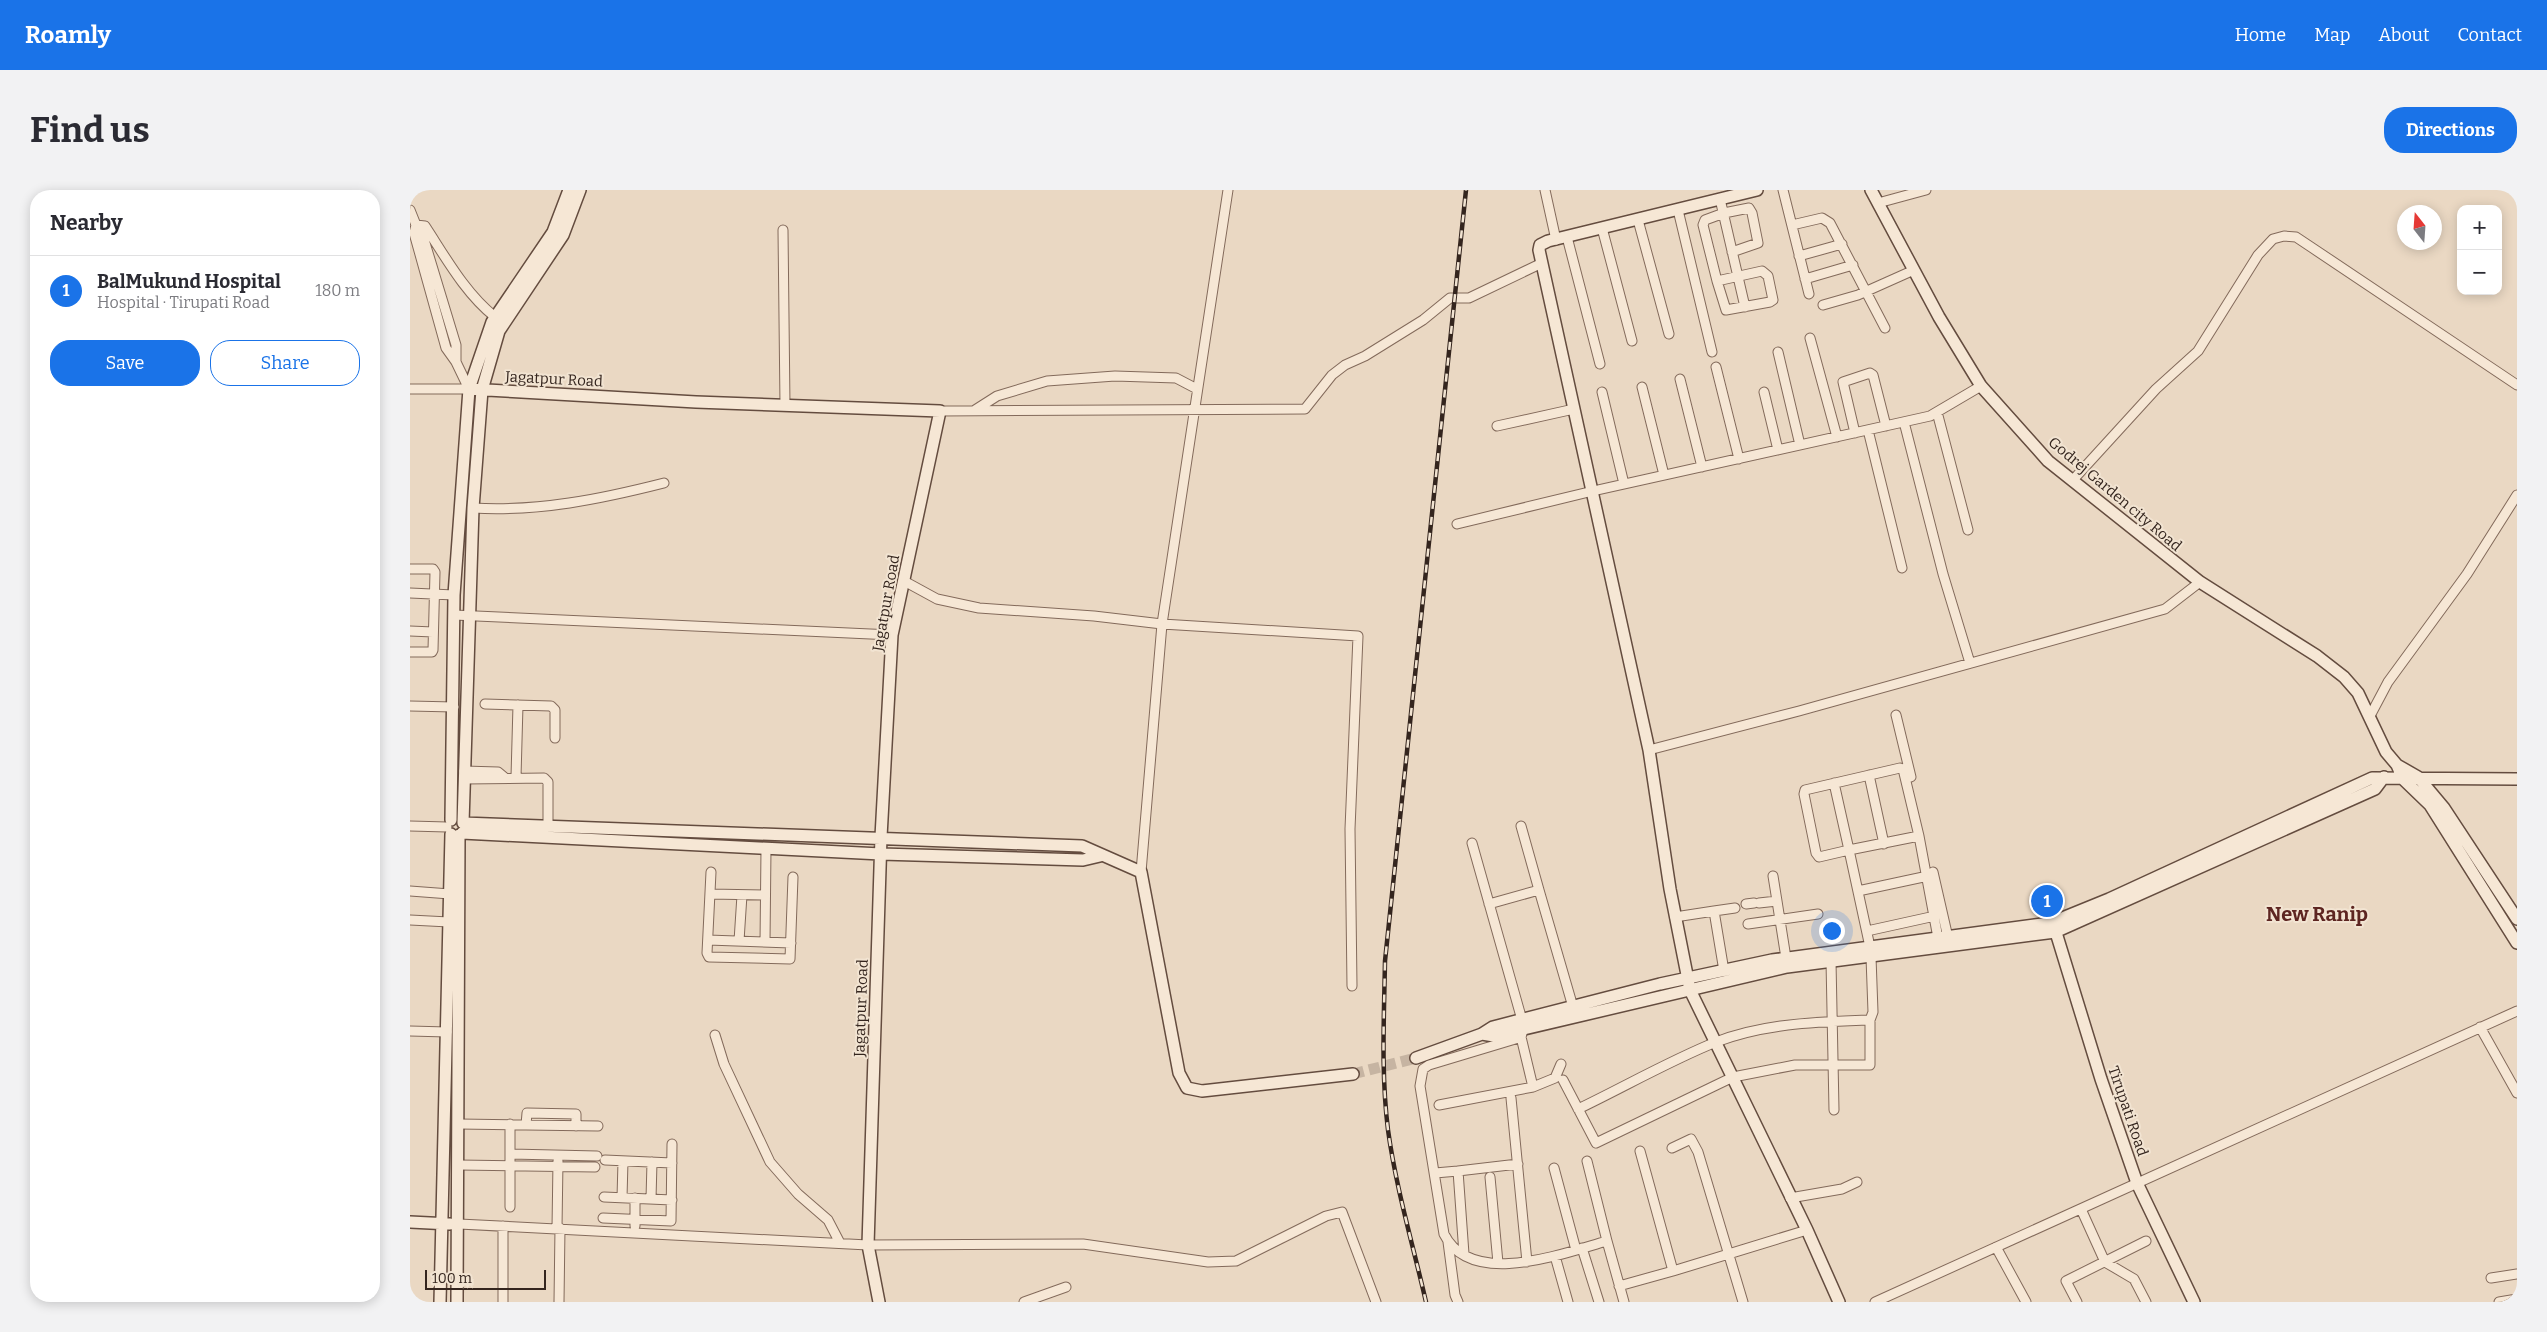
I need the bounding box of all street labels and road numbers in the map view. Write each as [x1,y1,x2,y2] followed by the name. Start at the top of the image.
[504,367,603,391] street label: Jagatpur Road
[2045,433,2185,555] street label: Godrej Garden city Road
[868,553,903,654] street label: Jagatpur Road
[850,959,872,1058] street label: Jagatpur Road
[2104,1064,2152,1158] street label: Tirupati Road

